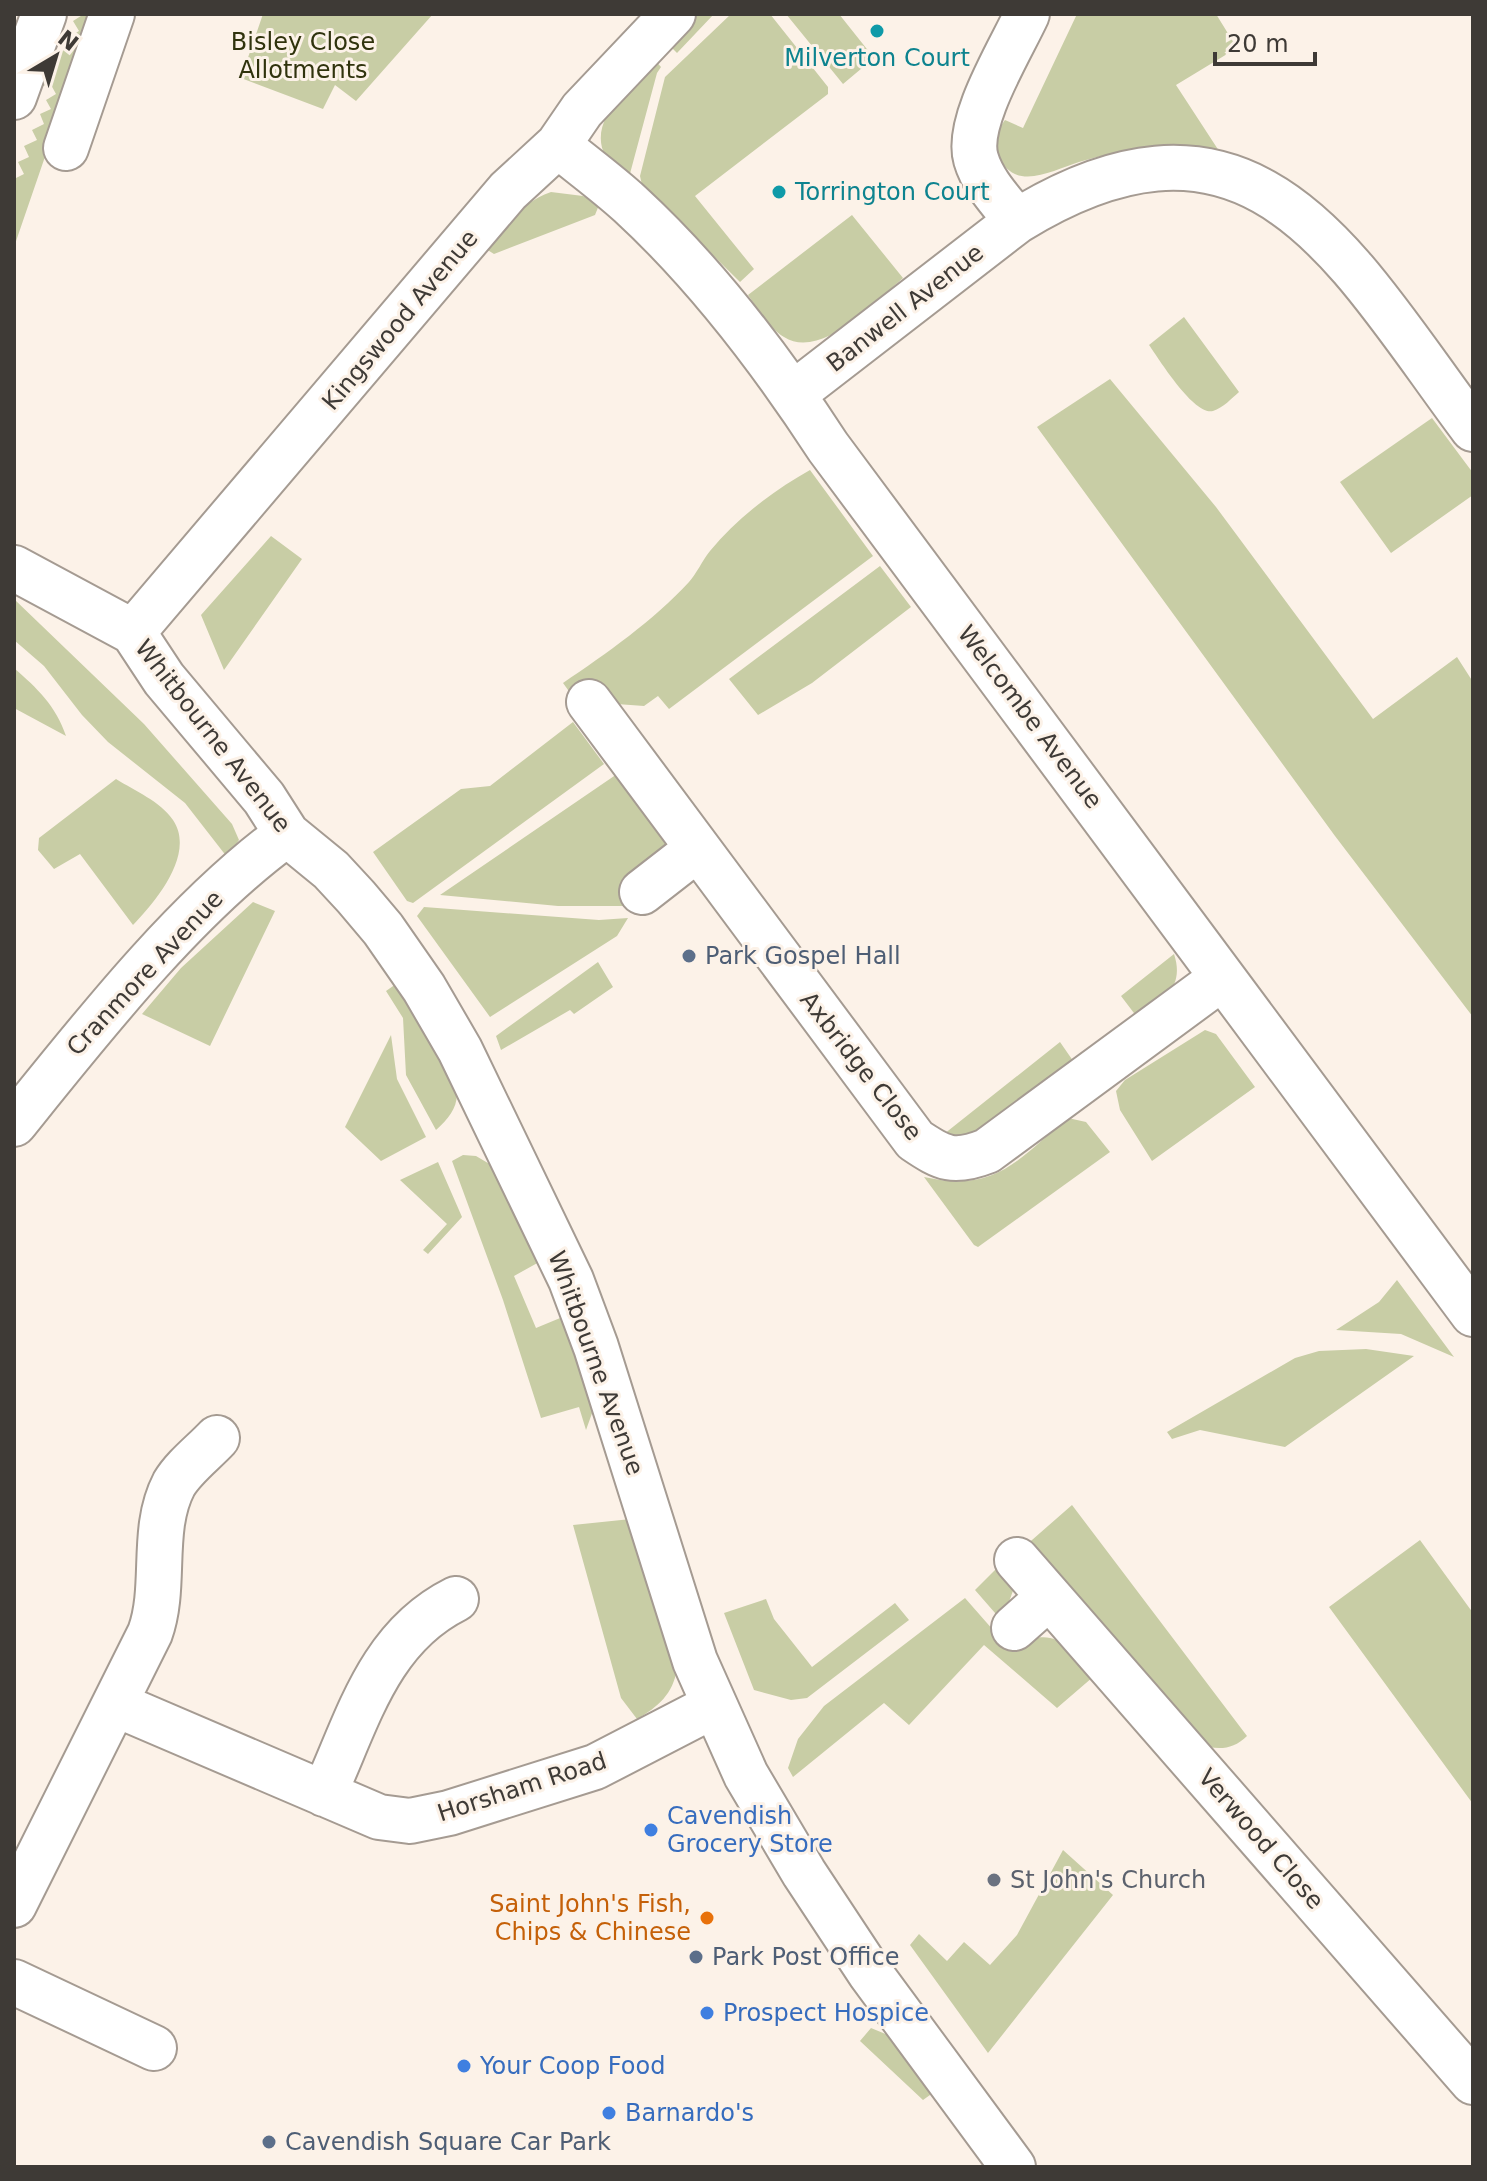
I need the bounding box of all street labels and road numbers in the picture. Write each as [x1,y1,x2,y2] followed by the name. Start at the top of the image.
[317,224,483,416] street label: Kingswood Avenue
[821,238,989,378] street label: Banwell Avenue
[952,620,1108,814] street label: Welcombe Avenue
[129,634,297,838] street label: Whitbourne Avenue
[61,885,229,1061] street label: Cranmore Avenue
[794,986,928,1146] street label: Axbridge Close
[542,1247,650,1479] street label: Whitbourne Avenue
[434,1746,610,1828] street label: Horsham Road
[1193,1763,1329,1915] street label: Verwood Close

